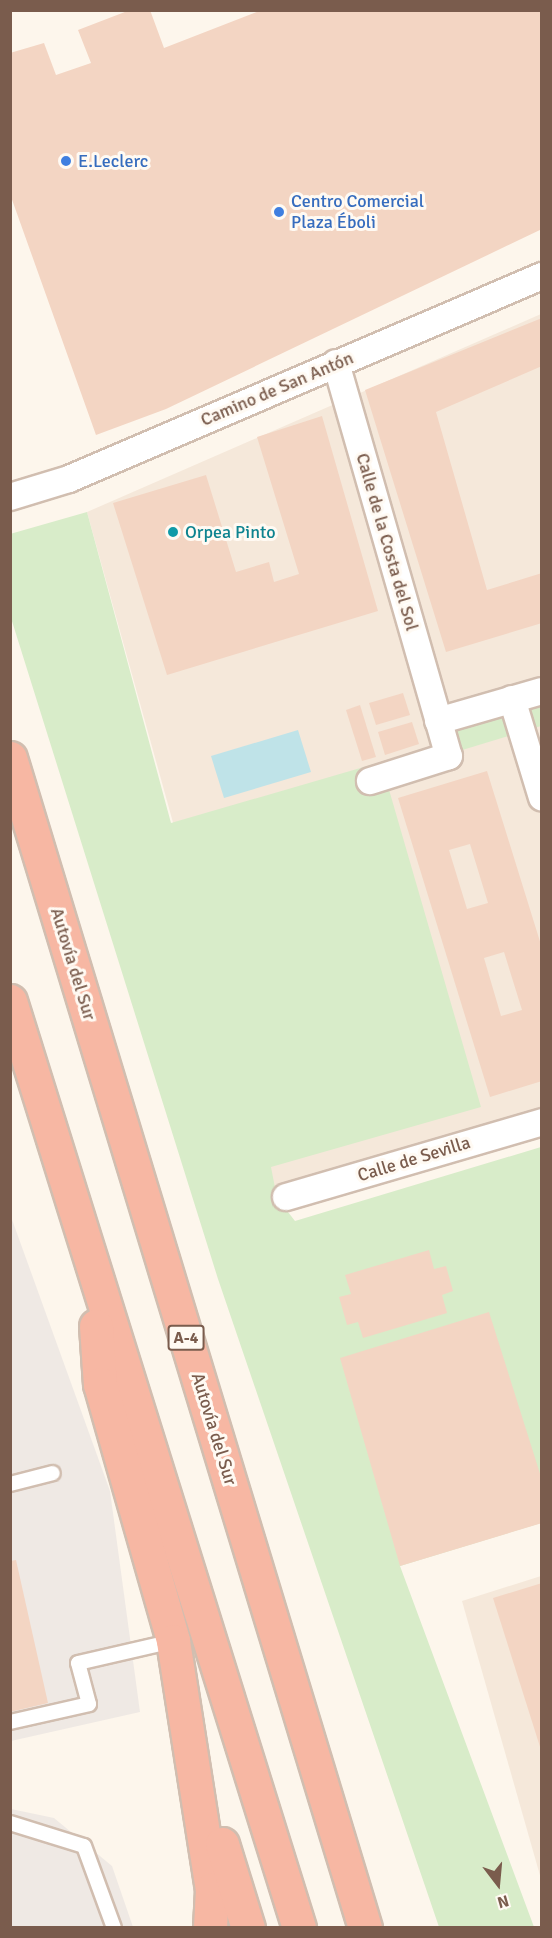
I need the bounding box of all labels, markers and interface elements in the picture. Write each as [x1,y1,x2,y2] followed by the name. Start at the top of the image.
[78,150,148,172] place label: E.Leclerc
[59,154,73,168] marker: E.Leclerc
[291,191,424,234] place label: Centro Comercial Plaza Éboli
[272,205,286,219] marker: Centro Comercial Plaza Éboli
[197,347,357,431] street label: Camino de San Antón
[351,451,423,633] street label: Calle de la Costa del Sol
[185,521,276,543] place label: Orpea Pinto
[166,525,180,539] marker: Orpea Pinto
[46,905,100,1023] street label: Autovía del Sur
[355,1132,473,1186] street label: Calle de Sevilla
[166,1325,206,1351] road number: A-4
[187,1370,241,1488] street label: Autovía del Sur
[468,1854,528,1914] north arrow
[495,1890,511,1912] text: N

